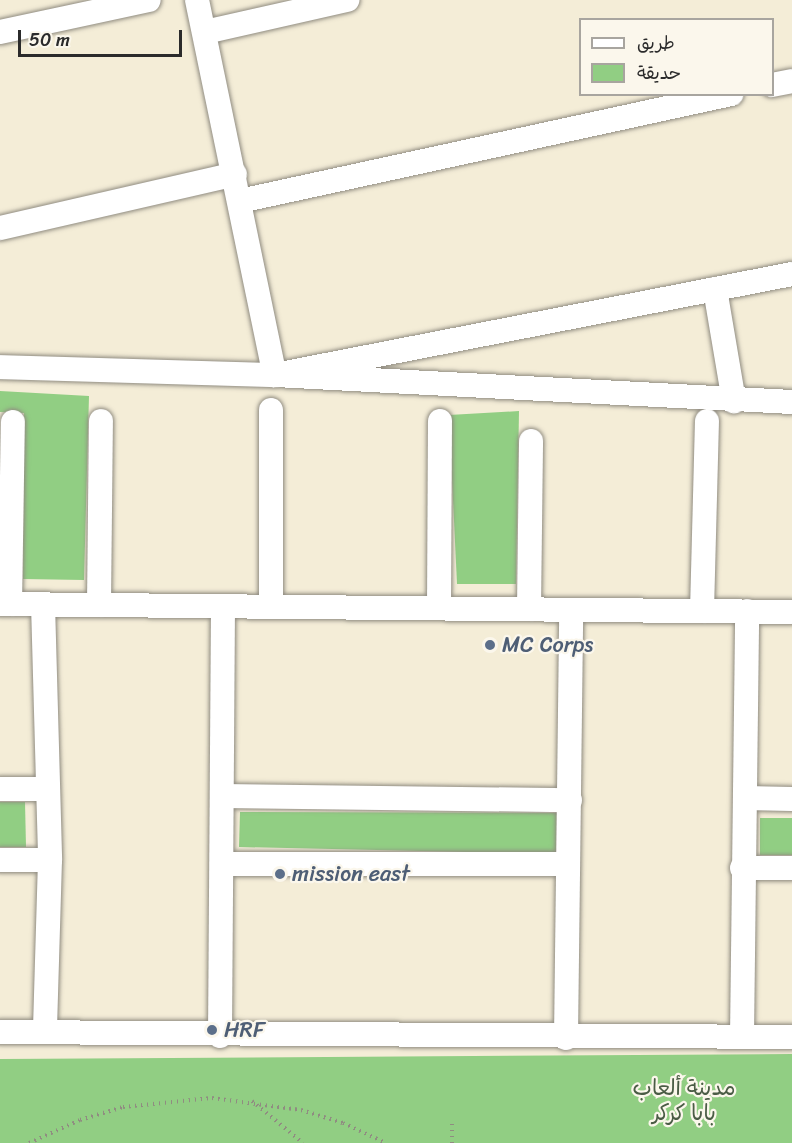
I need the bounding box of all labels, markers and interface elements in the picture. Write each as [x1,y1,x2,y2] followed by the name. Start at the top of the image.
[21,18,184,56] scale bar
[579,18,774,96] legend
[29,24,70,56] text: 50 m
[637,27,675,59] text: طريق
[637,57,681,89] text: حديقة
[502,632,594,658] place label: MC Corps
[483,638,497,652] marker: MC Corps
[292,861,411,887] place label: mission east
[273,867,287,881] marker: mission east
[224,1017,265,1043] place label: HRF
[205,1023,219,1037] marker: HRF
[633,1074,735,1126] park label: مدينة ألعاب بابا كركر

